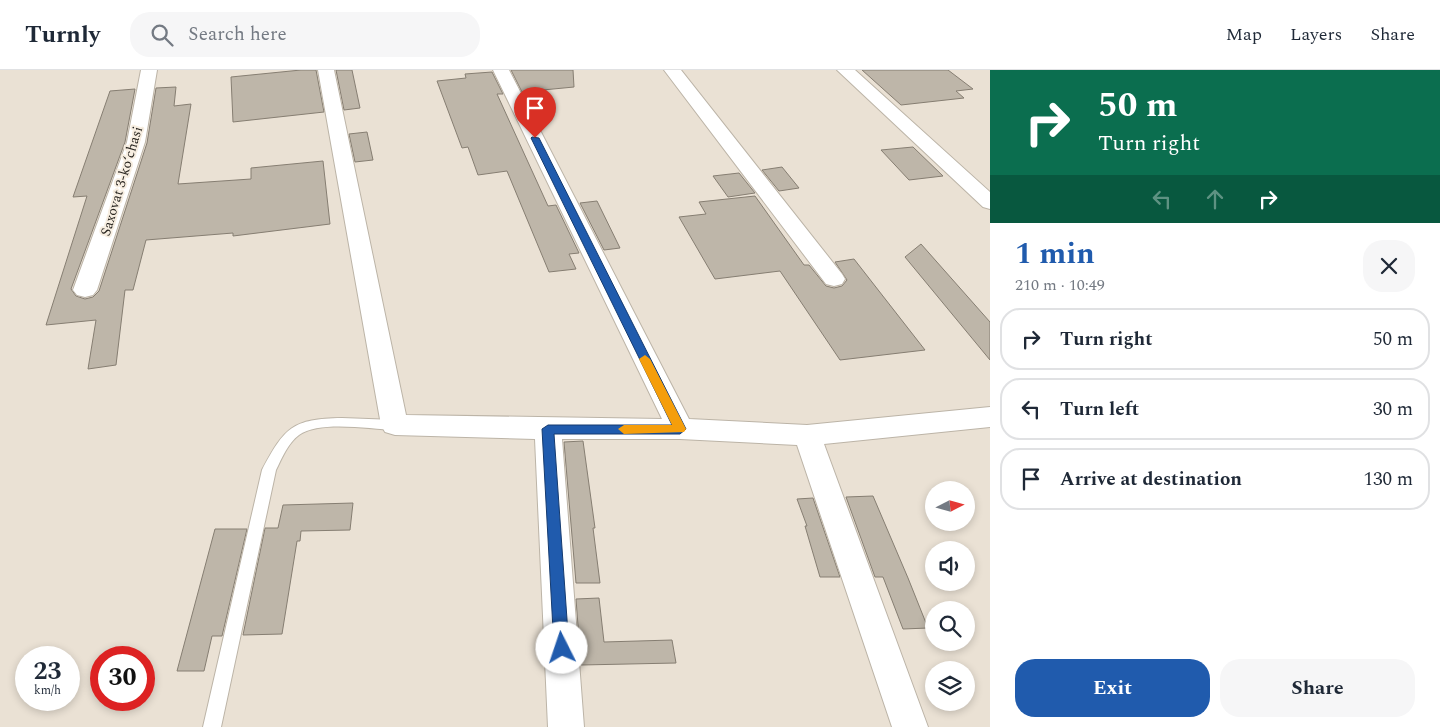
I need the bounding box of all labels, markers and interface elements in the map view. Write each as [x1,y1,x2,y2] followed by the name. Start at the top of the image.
[130,12,480,57] search box
[25,17,100,53] text: Turnly
[188,20,287,49] text: Search here
[148,21,176,49] icon: search
[1226,21,1262,48] text: Map
[1290,21,1342,48] text: Layers
[1370,21,1415,48] text: Share
[1098,79,1178,132] text: 50 m
[514,87,556,138] pin
[1015,90,1080,155] icon: right
[521,94,549,122] icon: arrive
[95,124,148,239] street label: Saxovat 3-koʻchasi
[1098,127,1200,160] text: Turn right
[1148,185,1176,213] icon: left
[1201,185,1229,213] icon: ahead
[1254,185,1282,213] icon: right
[1015,231,1095,277] text: 1 min
[1363,240,1415,292] button: close
[1015,273,1105,297] text: 210 m · 10:49
[1017,325,1045,353] icon: right
[1060,325,1153,354] text: Turn right
[1373,325,1413,354] text: 50 m
[1017,395,1045,423] icon: left
[1060,395,1139,424] text: Turn left
[1373,395,1413,424] text: 30 m
[1017,465,1045,493] icon: arrive
[1060,465,1242,494] text: Arrive at destination
[1363,465,1413,494] text: 130 m
[925,481,975,531] north arrow
[925,481,975,711] map controls
[925,541,975,591] button: sound
[925,601,975,651] button: search
[535,621,587,673] position arrow
[90,646,155,711] speed limit sign: 30
[33,653,62,691] text: 23
[1015,659,1210,717] button: Exit
[1220,659,1415,717] button: Share
[925,661,975,711] button: layers
[34,681,61,700] text: km/h

